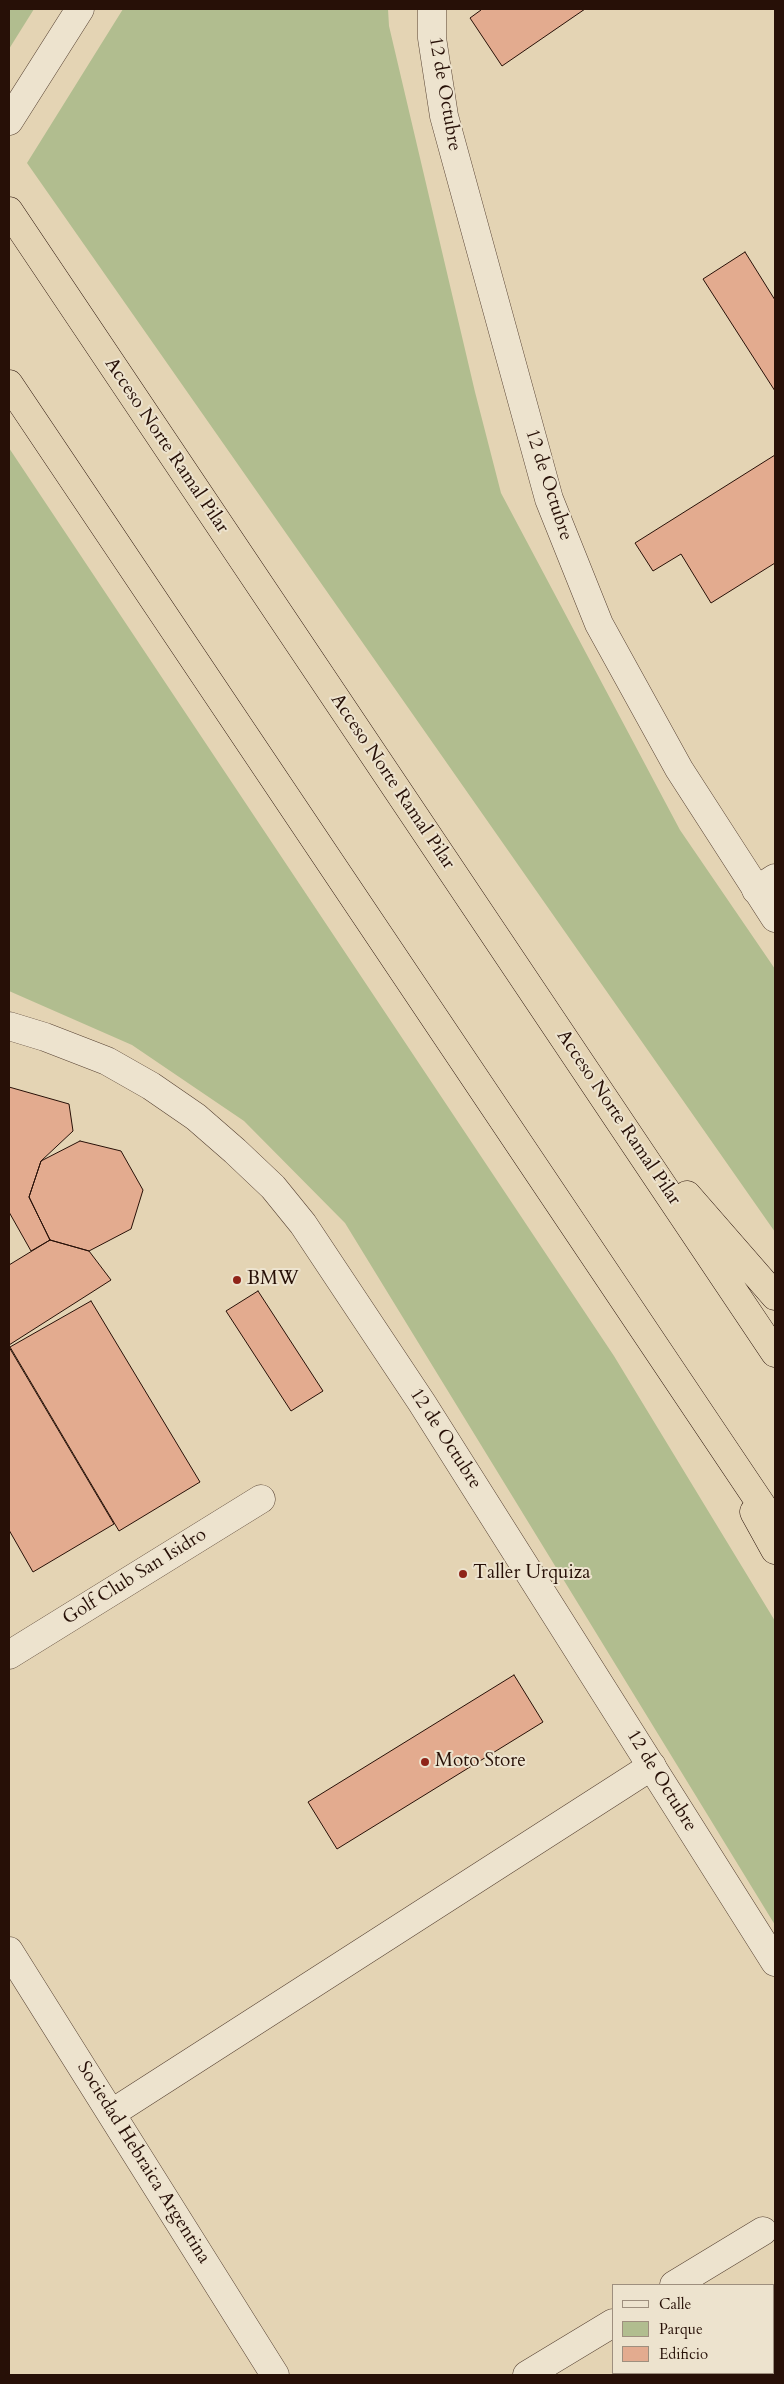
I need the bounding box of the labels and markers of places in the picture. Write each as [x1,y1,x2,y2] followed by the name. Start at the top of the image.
[247,1269,299,1291] place label: BMW
[231,1274,243,1286] marker: BMW
[473,1563,591,1585] place label: Taller Urquiza
[457,1568,469,1580] marker: Taller Urquiza
[435,1751,526,1773] place label: Moto Store
[419,1756,431,1768] marker: Moto Store

